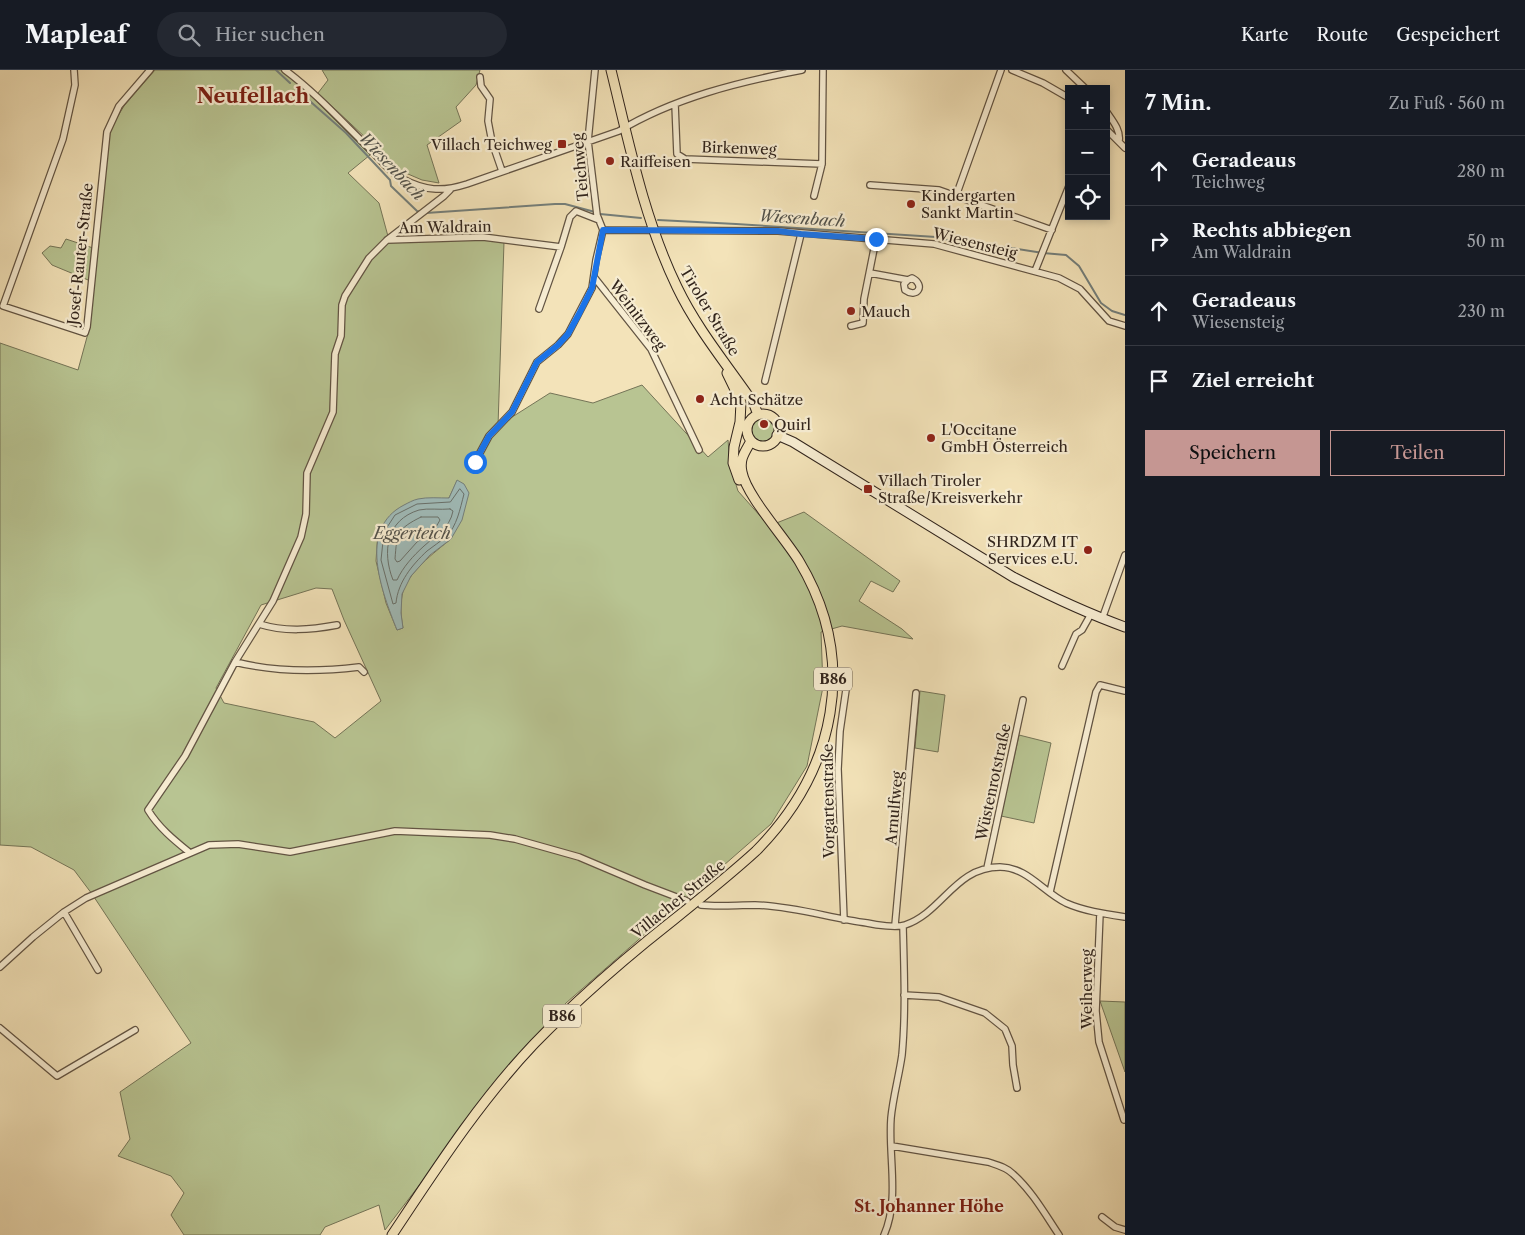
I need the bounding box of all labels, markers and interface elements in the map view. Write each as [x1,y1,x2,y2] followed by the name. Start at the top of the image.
[157,12,507,57] search box
[25,20,127,49] text: Mapleaf
[175,21,203,49] icon: search
[215,23,325,46] text: Hier suchen
[1241,24,1289,46] text: Karte
[1317,24,1368,46] text: Route
[1396,24,1500,46] text: Gespeichert
[197,84,310,108] district label: Neufellach
[1065,85,1110,220] map controls
[1065,85,1110,130] button: +
[1145,90,1211,115] text: 7 Min.
[1389,93,1505,113] text: Zu Fuß · 560 m
[355,128,429,204] water label: Wiesenbach
[1065,130,1110,175] button: −
[568,132,592,202] street label: Teichweg
[430,135,552,154] place label: Villach Teichweg
[701,137,777,159] street label: Birkenweg
[556,138,568,150] marker: Villach Teichweg
[1192,149,1296,172] text: Geradeaus
[620,152,691,171] place label: Raiffeisen
[604,155,616,167] marker: Raiffeisen
[1145,157,1173,185] icon: ahead
[1457,161,1505,181] text: 280 m
[1192,172,1265,192] text: Teichweg
[1065,175,1110,220] button: locate
[63,182,97,328] street label: Josef-Rauter-Straße
[921,186,1016,222] place label: Kindergarten Sankt Martin
[905,198,917,210] marker: Kindergarten Sankt Martin
[758,205,846,231] water label: Wiesenbach
[397,217,492,237] street label: Am Waldrain
[1192,219,1352,242] text: Rechts abbiegen
[930,223,1019,263] street label: Wiesensteig
[1145,227,1173,255] icon: right
[865,228,888,251] route end
[1467,231,1505,251] text: 50 m
[1192,242,1291,262] text: Am Waldrain
[676,263,744,359] street label: Tiroler Straße
[605,275,671,354] street label: Weinitzweg
[1192,289,1296,312] text: Geradeaus
[1145,297,1173,325] icon: ahead
[1458,301,1505,321] text: 230 m
[861,302,911,321] place label: Mauch
[845,305,857,317] marker: Mauch
[1192,312,1284,332] text: Wiesensteig
[1145,367,1173,395] icon: arrive
[1192,369,1314,392] text: Ziel erreicht
[709,390,803,409] place label: Acht Schätze
[694,393,706,405] marker: Acht Schätze
[774,415,812,434] place label: Quirl
[758,418,770,430] marker: Quirl
[941,420,1069,456] place label: L'Occitane GmbH Österreich
[1145,430,1320,476] button: Speichern
[1330,430,1505,476] button: Teilen
[925,432,937,444] marker: L'Occitane GmbH Österreich
[464,451,487,474] route start
[877,471,1023,507] place label: Villach Tiroler Straße/Kreisverkehr
[862,483,874,495] marker: Villach Tiroler Straße/Kreisverkehr
[372,523,450,543] water label: Eggerteich
[987,532,1079,568] place label: SHRDZM IT Services e.U.
[1082,544,1094,556] marker: SHRDZM IT Services e.U.
[814,668,852,690] road number: B86
[971,722,1015,843] street label: Wüstenrotstraße
[817,743,839,860] street label: Vorgartenstraße
[881,770,907,847] street label: Arnulfweg
[626,855,729,943] street label: Villacher Straße
[1077,949,1096,1030] street label: Weiherweg
[543,1004,581,1028] road number: B86
[854,1196,1004,1216] district label: St. Johanner Höhe

